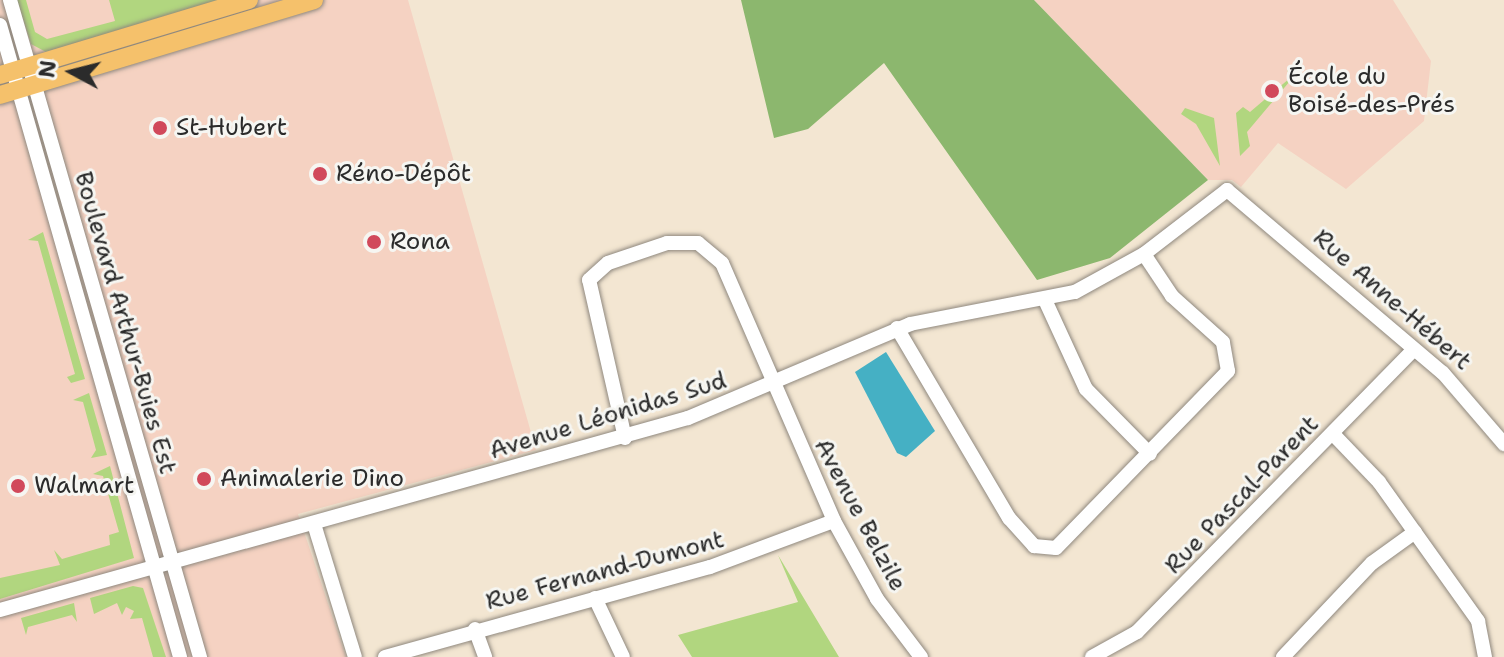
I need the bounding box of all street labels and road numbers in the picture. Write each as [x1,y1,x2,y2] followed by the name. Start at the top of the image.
[68,169,182,477] street label: Boulevard Arthur-Buies Est
[1307,224,1477,376] street label: Rue Anne-Hébert
[486,366,730,466] street label: Avenue Léonidas Sud
[1159,410,1325,580] street label: Rue Pascal-Parent
[808,434,912,596] street label: Avenue Belzile
[483,525,727,617] street label: Rue Fernand-Dumont

